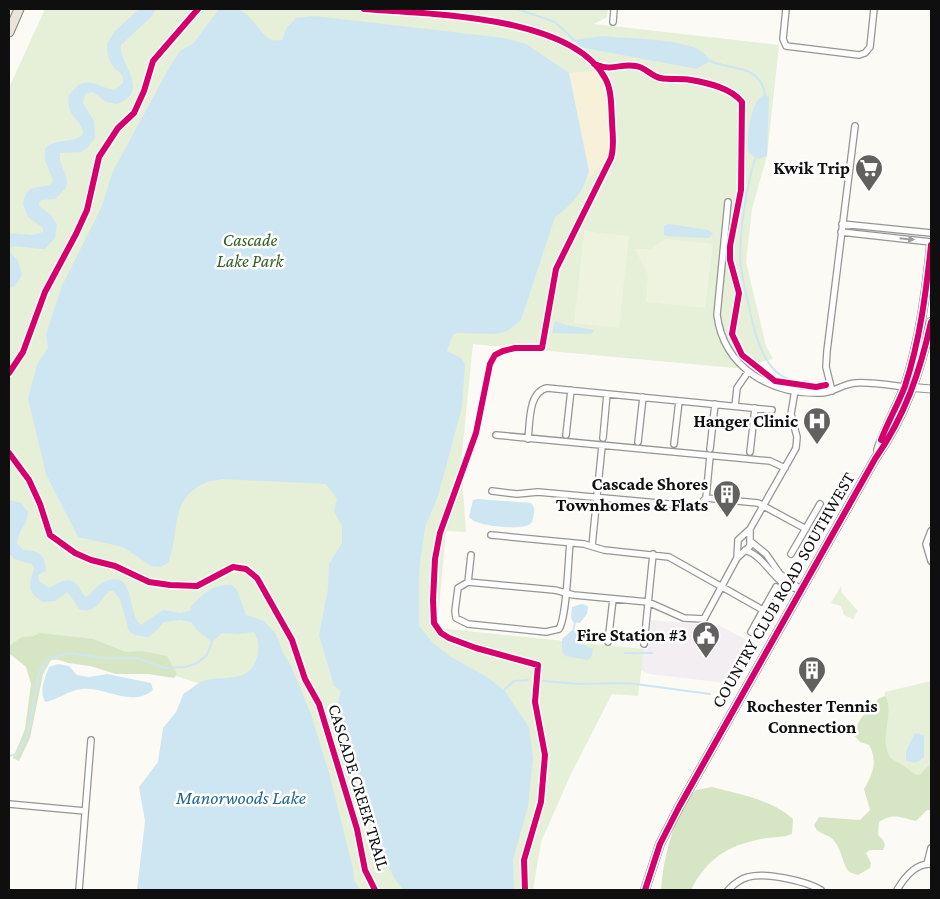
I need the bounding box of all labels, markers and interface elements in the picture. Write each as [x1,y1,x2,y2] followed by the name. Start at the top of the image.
[854,153,884,192] supermarket icon: Kwik Trip
[773,158,850,178] place label: Kwik Trip
[217,230,284,271] park label: Cascade Lake Park
[899,235,915,243] one-way arrow
[802,406,832,445] hospital icon: Hanger Clinic
[694,411,798,431] place label: Hanger Clinic
[707,469,859,711] street label: COUNTRY CLUB ROAD SOUTHWEST
[556,474,708,515] place label: Cascade Shores Townhomes & Flats
[712,479,742,518] building icon: Cascade Shores Townhomes & Flats
[691,620,721,659] public building icon: Fire Station #3
[577,625,687,645] place label: Fire Station #3
[797,655,827,694] building icon: Rochester Tennis Connection
[746,696,878,737] place label: Rochester Tennis Connection
[324,702,394,872] street label: CASCADE CREEK TRAIL
[175,787,306,808] water label: Manorwoods Lake

